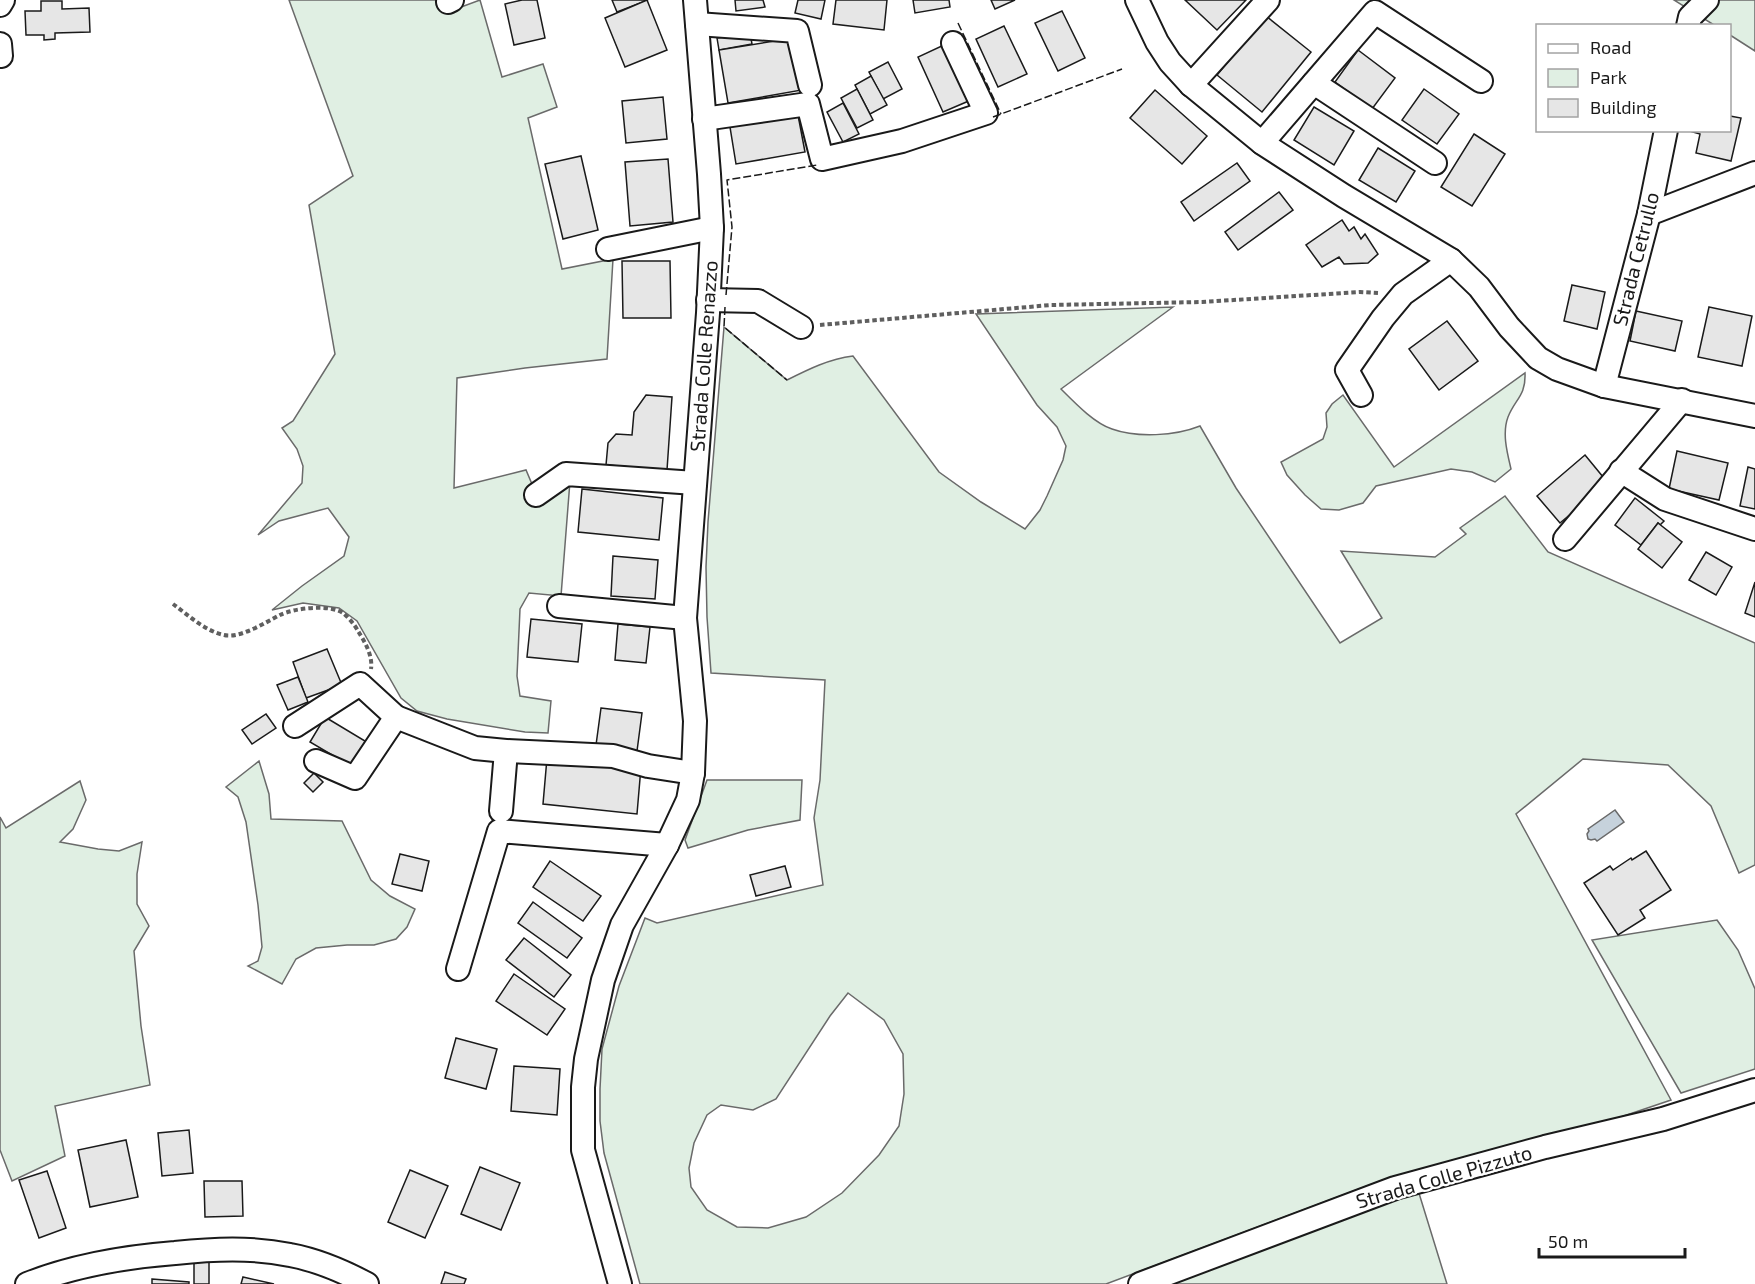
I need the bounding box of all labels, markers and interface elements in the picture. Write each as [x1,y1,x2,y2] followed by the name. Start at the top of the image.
[1536,24,1731,132] legend
[1590,36,1631,58] text: Road
[1590,66,1627,88] text: Park
[1590,96,1657,118] text: Building
[1607,189,1663,328] street label: Strada Cetrullo
[684,259,722,452] street label: Strada Colle Renazzo
[1353,1139,1535,1213] street label: Strada Colle Pizzuto
[1539,1221,1684,1259] scale bar
[1548,1230,1588,1252] text: 50 m

